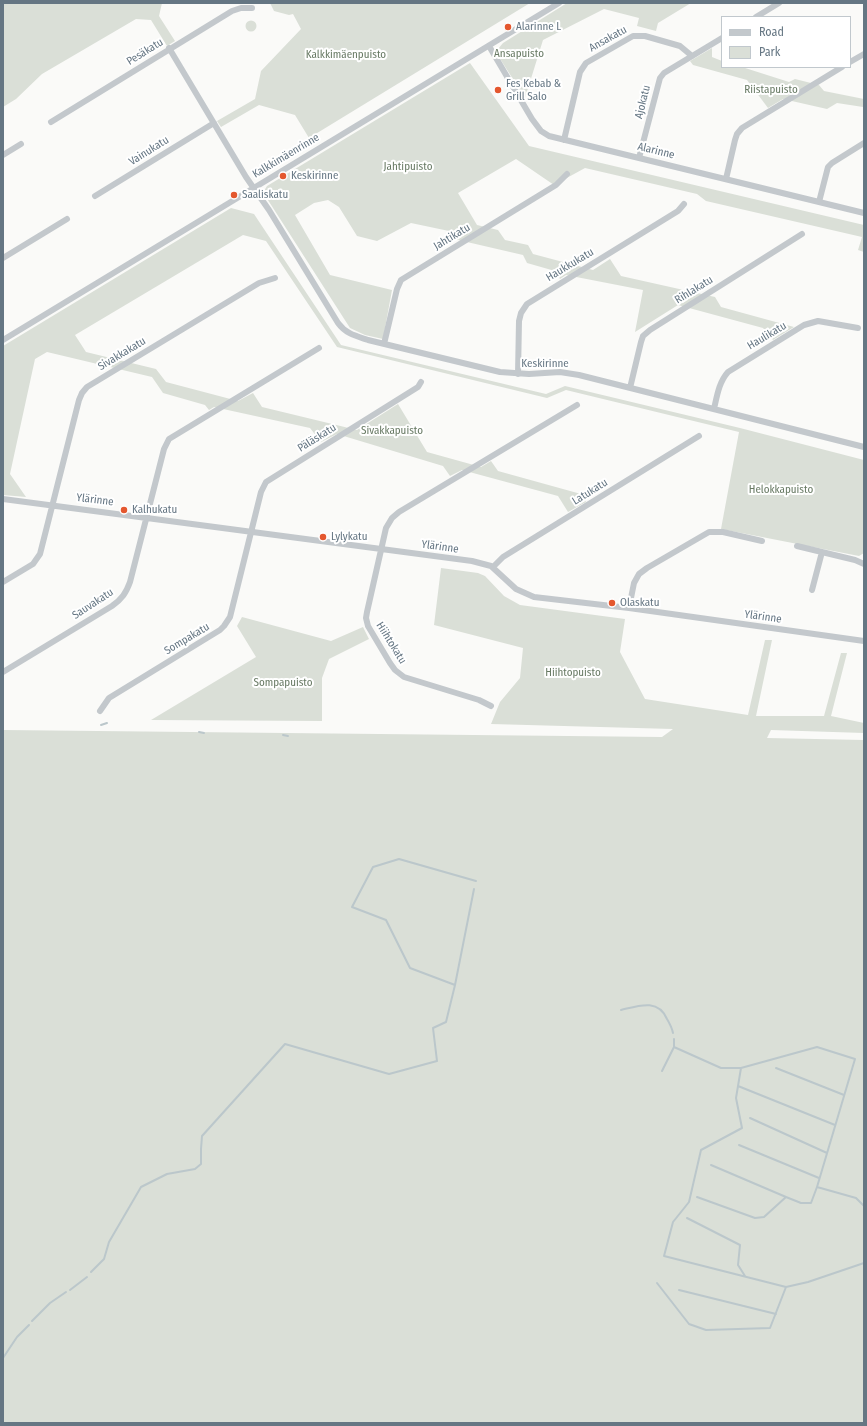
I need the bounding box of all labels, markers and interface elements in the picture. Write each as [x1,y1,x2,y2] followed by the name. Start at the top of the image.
[721,16,851,68] legend
[516,20,561,34] place label: Alarinne L
[503,22,513,32] marker: Alarinne L
[587,23,629,55] street label: Ansakatu
[759,25,784,39] text: Road
[124,36,166,68] street label: Pesäkatu
[759,45,780,59] text: Park
[494,47,544,61] park label: Ansapuisto
[306,48,386,62] park label: Kalkkimäenpuisto
[506,77,561,103] place label: Fes Kebab & Grill Salo
[744,83,798,97] park label: Riistapuisto
[632,84,654,120] street label: Ajokatu
[493,85,503,95] marker: Fes Kebab & Grill Salo
[250,131,322,181] street label: Kalkkimäenrinne
[127,134,171,168] street label: Vainukatu
[636,140,676,162] street label: Alarinne
[384,160,432,174] park label: Jahtipuisto
[291,169,338,183] place label: Keskirinne
[278,171,288,181] marker: Keskirinne
[242,188,288,202] place label: Saaliskatu
[229,190,239,200] marker: Saaliskatu
[431,221,473,253] street label: Jahtikatu
[544,246,596,284] street label: Haukkukatu
[672,273,716,307] street label: Rihlakatu
[745,319,789,353] street label: Haulikatu
[96,335,148,373] street label: Sivakkakatu
[521,357,569,371] street label: Keskirinne
[295,421,339,455] street label: Päläskatu
[361,424,423,438] park label: Sivakkapuisto
[570,476,610,508] street label: Latukatu
[749,483,813,497] park label: Helokkapuisto
[76,491,114,509] street label: Ylärinne
[132,503,177,517] place label: Kalhukatu
[119,505,129,515] marker: Kalhukatu
[331,530,367,544] place label: Lylykatu
[318,532,328,542] marker: Lylykatu
[421,538,459,556] street label: Ylärinne
[70,586,116,622] street label: Sauvakatu
[620,596,659,610] place label: Olaskatu
[607,598,617,608] marker: Olaskatu
[744,608,782,626] street label: Ylärinne
[162,620,212,658] street label: Sompakatu
[373,620,409,666] street label: Hiihtokatu
[545,666,601,680] park label: Hiihtopuisto
[253,676,313,690] park label: Sompapuisto

